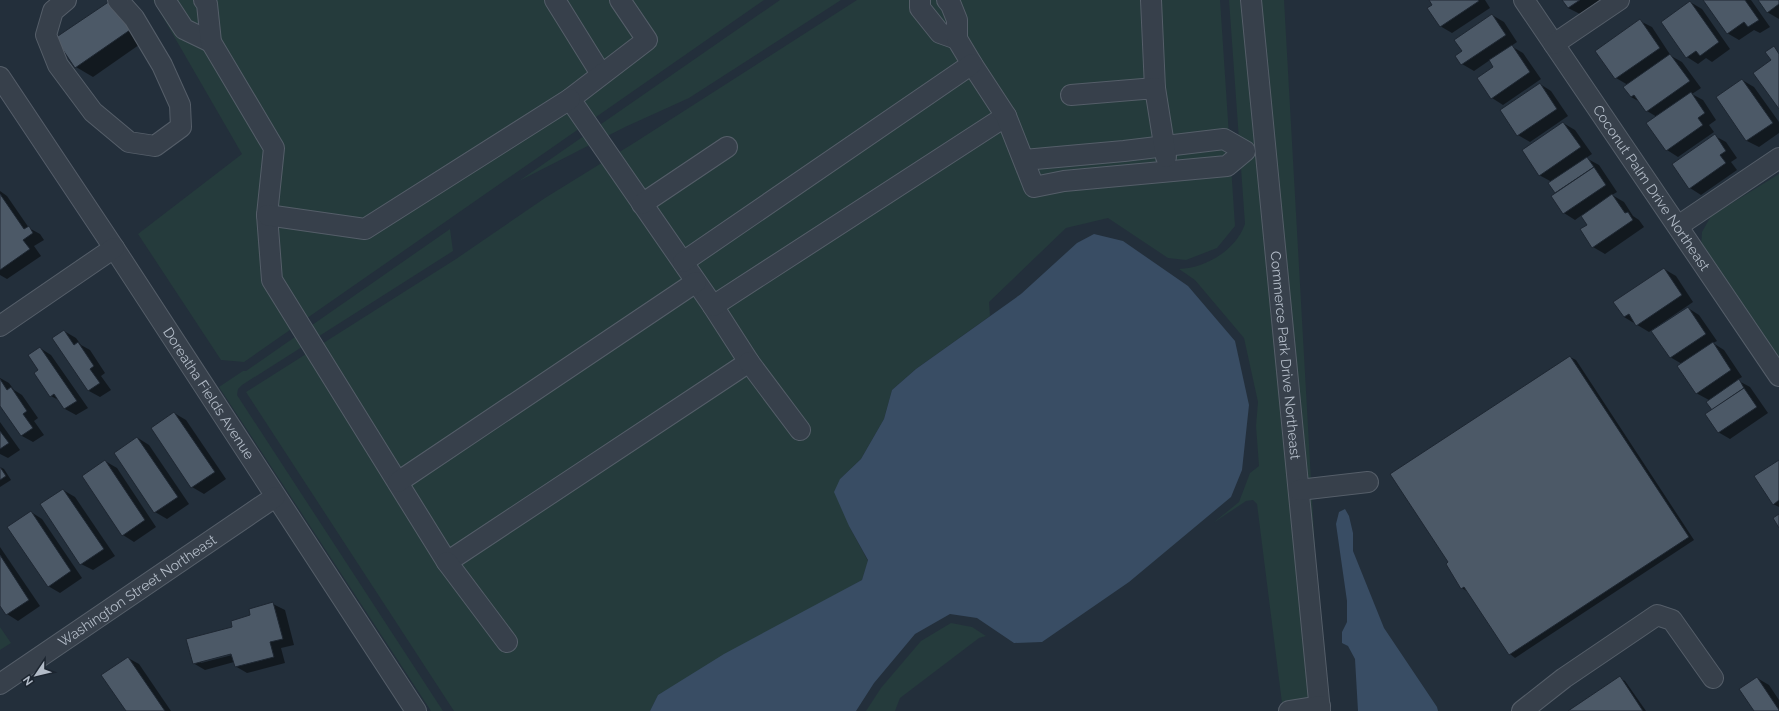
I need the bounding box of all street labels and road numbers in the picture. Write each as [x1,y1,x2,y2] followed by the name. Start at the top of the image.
[1590,102,1713,274] street label: Coconut Palm Drive Northeast
[1267,250,1304,461] street label: Commerce Park Drive Northeast
[160,324,258,462] street label: Doreatha Fields Avenue
[55,531,220,650] street label: Washington Street Northeast

